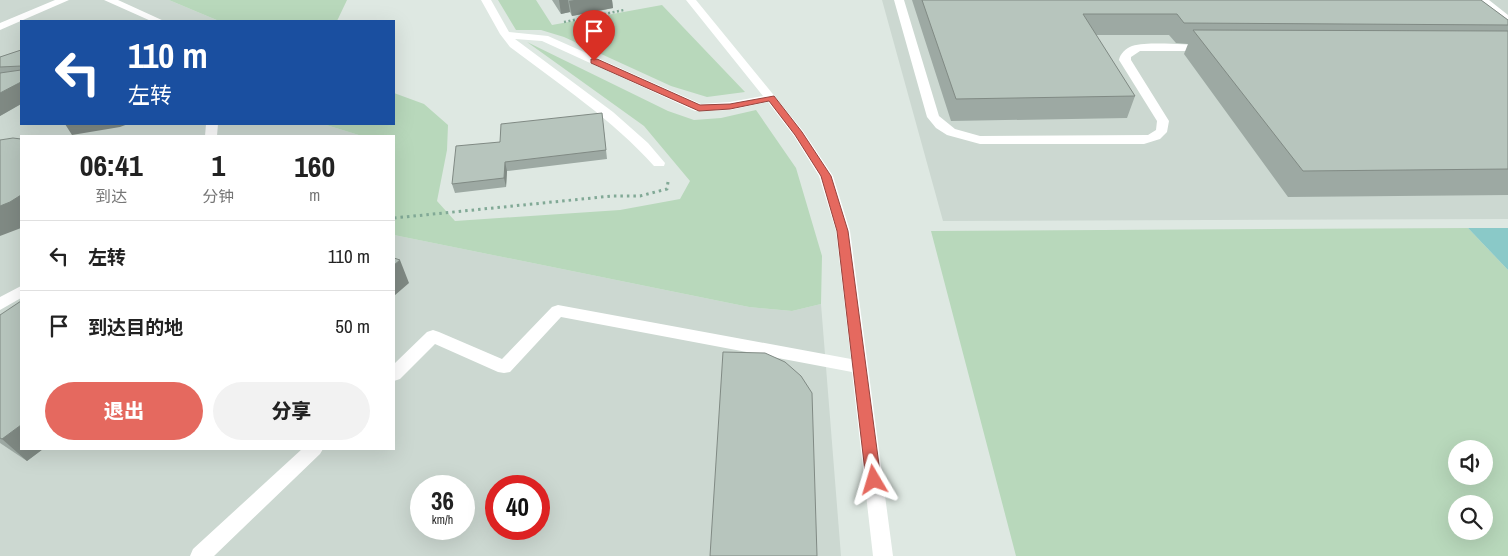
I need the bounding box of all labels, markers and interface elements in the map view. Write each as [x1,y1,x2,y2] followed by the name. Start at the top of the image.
[573,10,615,61] pin
[580,17,608,45] icon: arrive
[128,32,208,79] text: 110 m
[45,40,110,105] icon: left
[128,80,172,110] text: 左转
[80,145,143,185] text: 06:41
[212,145,225,185] text: 1
[294,146,335,186] text: 160
[309,184,320,206] text: m
[95,185,127,207] text: 到达
[202,185,234,207] text: 分钟
[45,242,73,270] icon: left
[328,243,370,269] text: 110 m
[88,244,126,270] text: 左转
[45,312,73,340] icon: arrive
[335,313,370,339] text: 50 m
[88,314,183,340] text: 到达目的地
[45,382,203,440] button: 退出
[213,382,370,440] button: 分享
[1448,440,1493,540] map controls
[1448,440,1493,485] button: sound
[847,453,899,505] position arrow
[485,475,550,540] speed limit sign: 40
[431,484,454,518] text: 36
[1448,495,1493,540] button: search
[432,512,453,528] text: km/h

